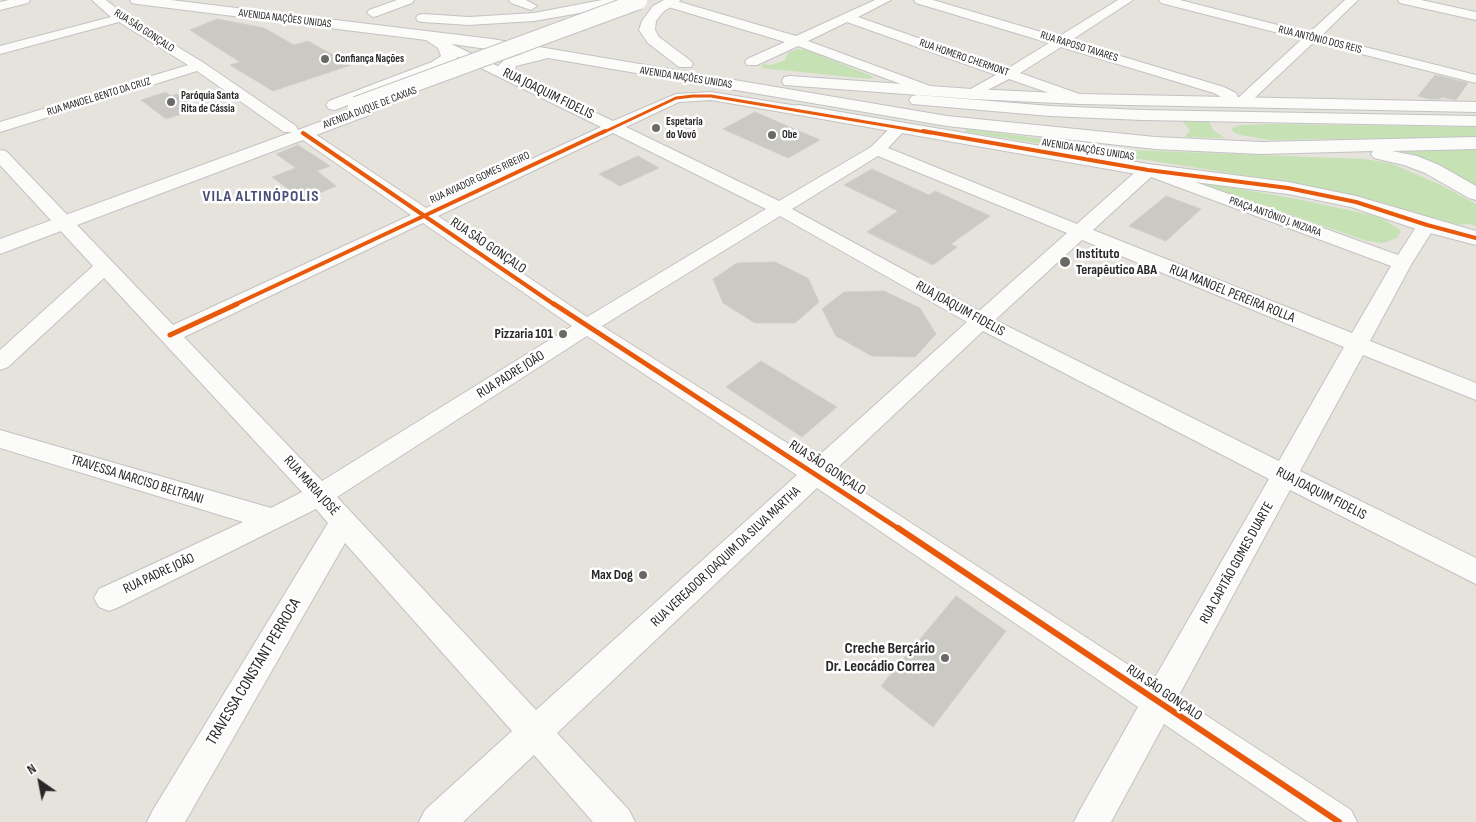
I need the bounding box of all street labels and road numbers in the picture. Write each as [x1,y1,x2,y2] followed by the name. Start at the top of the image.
[111,7,177,55] street label: RUA SÃO GONÇALO
[238,7,332,31] street label: AVENIDA NAÇÕES UNIDAS
[1277,23,1363,57] street label: RUA ANTÔNIO DOS REIS
[1039,29,1119,65] street label: RUA RAPOSO TAVARES
[918,37,1010,79] street label: RUA HOMERO CHERMONT
[639,64,733,92] street label: AVENIDA NAÇÕES UNIDAS
[500,65,596,123] street label: RUA JOAQUIM FIDELIS
[45,75,153,119] street label: RUA MANOEL BENTO DA CRUZ
[321,84,419,132] street label: AVENIDA DUQUE DE CAXIAS
[1041,136,1135,164] street label: AVENIDA NAÇÕES UNIDAS
[428,149,532,207] street label: RUA AVIADOR GOMES RIBEIRO
[1227,194,1323,240] street label: PRAÇA ANTÔNIO J. MIZIARA
[447,214,529,278] street label: RUA SÃO GONÇALO
[1167,261,1297,327] street label: RUA MANOEL PEREIRA ROLLA
[913,278,1007,340] street label: RUA JOAQUIM FIDELIS
[474,348,548,402] street label: RUA PADRE JOÃO
[785,437,869,499] street label: RUA SÃO GONÇALO
[68,452,206,508] street label: TRAVESSA NARCISO BELTRANI
[280,453,342,519] street label: RUA MARIA JOSÉ
[1273,464,1369,524] street label: RUA JOAQUIM FIDELIS
[648,483,804,631] street label: RUA VEREADOR JOAQUIM DA SILVA MARTHA
[1197,499,1277,627] street label: RUA CAPITÃO GOMES DUARTE
[121,550,197,598] street label: RUA PADRE JOÃO
[203,595,305,749] street label: TRAVESSA CONSTANT PERROCA
[1123,661,1205,725] street label: RUA SÃO GONÇALO

